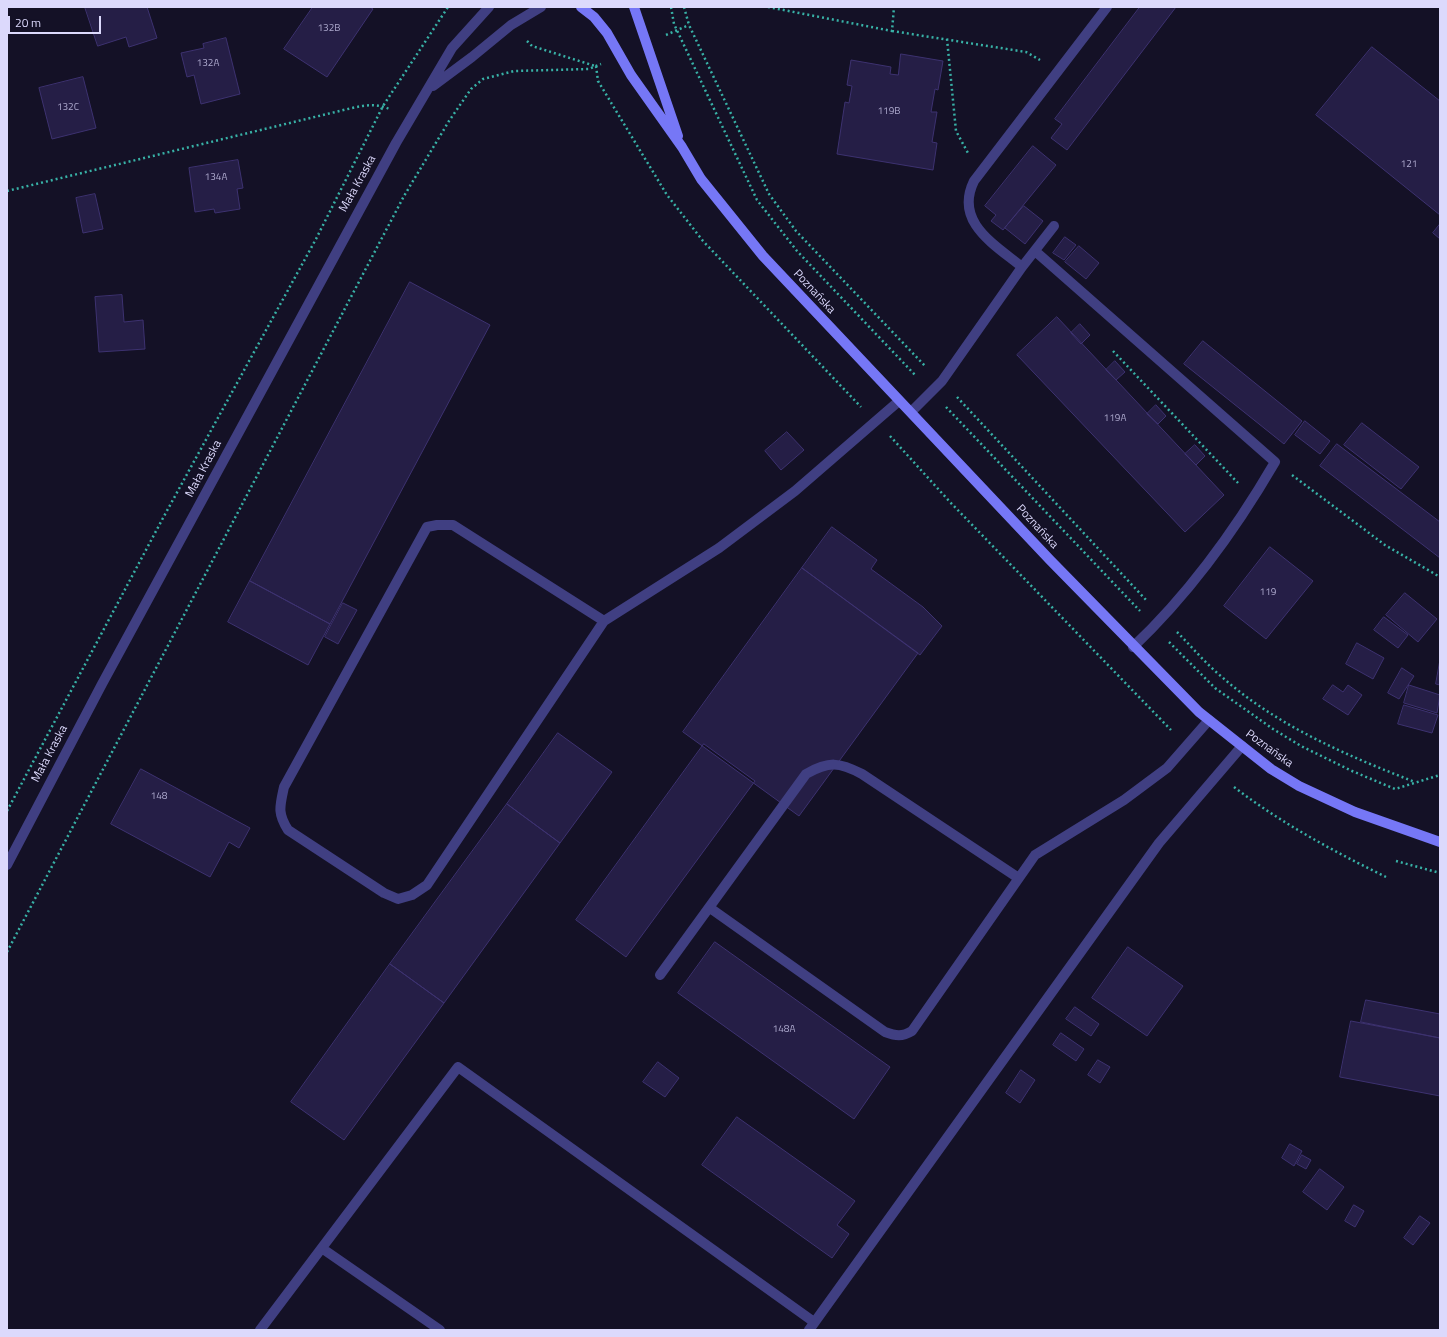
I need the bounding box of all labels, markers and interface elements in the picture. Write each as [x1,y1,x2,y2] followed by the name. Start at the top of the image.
[10,8,103,34] scale bar
[15,13,41,32] text: 20 m
[318,23,340,35] house number: 132B
[197,58,219,70] house number: 132A
[57,102,79,114] house number: 132C
[878,106,900,118] house number: 119B
[336,153,380,215] street label: Mała Kraska
[1401,159,1417,171] house number: 121
[205,172,227,184] house number: 134A
[790,267,838,317] street label: Poznańska
[1104,413,1126,425] house number: 119A
[183,438,225,500] street label: Mała Kraska
[1013,502,1061,552] street label: Poznańska
[1260,587,1276,599] house number: 119
[29,723,71,785] street label: Mała Kraska
[1243,727,1295,771] street label: Poznańska
[151,791,167,803] house number: 148
[773,1024,795,1036] house number: 148A

